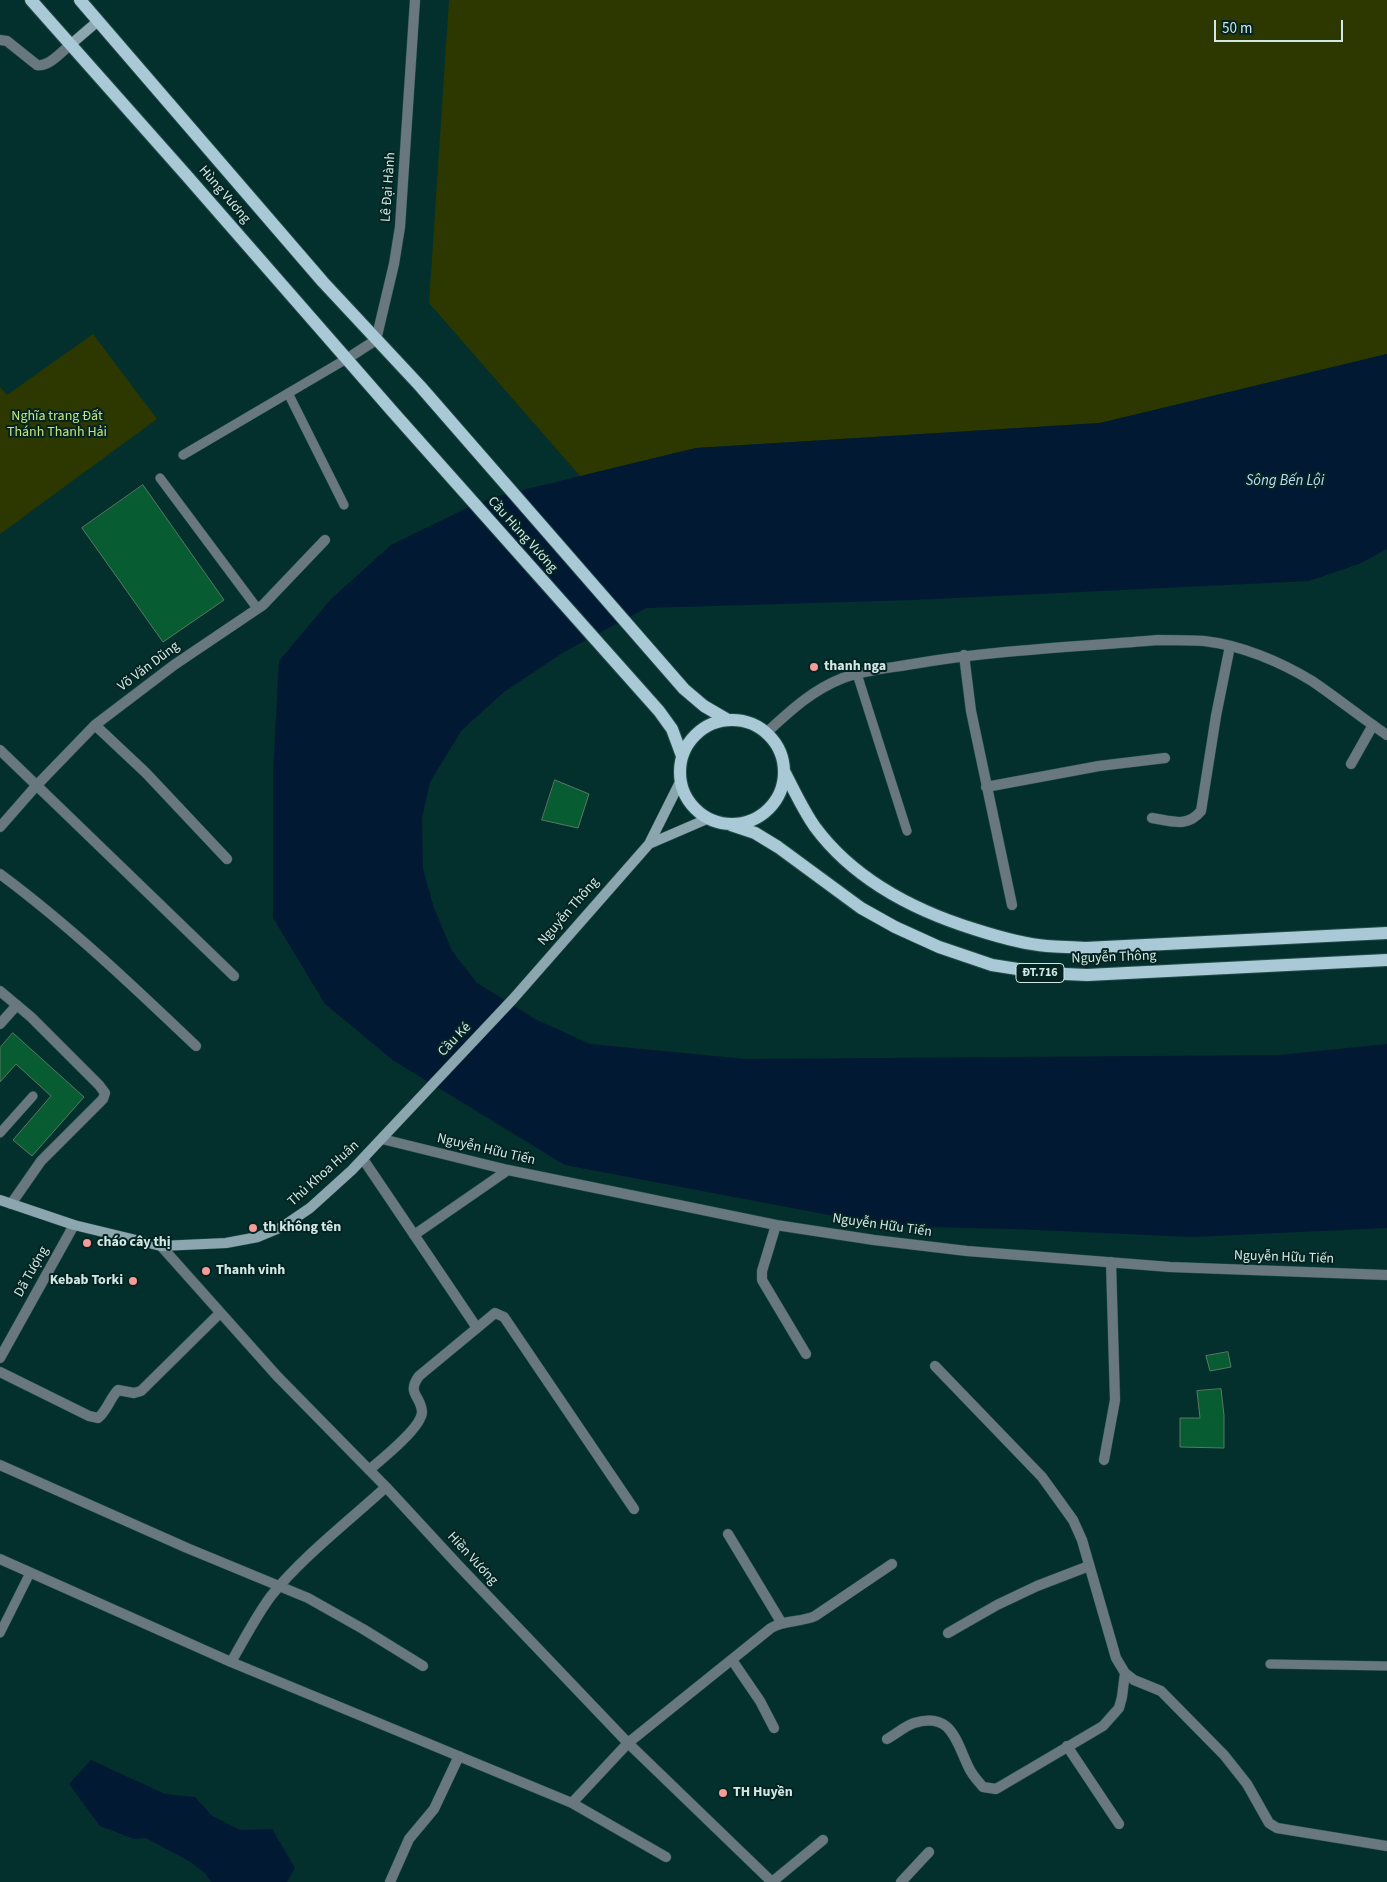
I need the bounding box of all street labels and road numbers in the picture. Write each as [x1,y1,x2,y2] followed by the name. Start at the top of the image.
[378,151,400,223] street label: Lê Đại Hành
[194,163,254,227] street label: Hùng Vương
[483,494,561,576] street label: Cầu Hùng Vương
[115,638,183,696] street label: Võ Văn Dũng
[535,874,603,950] street label: Nguyễn Thông
[1071,948,1157,968] street label: Nguyễn Thông
[1016,964,1064,982] road number: ĐT.716
[435,1020,475,1060] street label: Cầu Ké
[435,1131,537,1169] street label: Nguyễn Hữu Tiến
[285,1138,363,1210] street label: Thủ Khoa Huân
[831,1211,933,1241] street label: Nguyễn Hữu Tiến
[11,1244,53,1300] street label: Dã Tượng
[1234,1248,1334,1268] street label: Nguyễn Hữu Tiến
[443,1529,501,1589] street label: Hiền Vương

